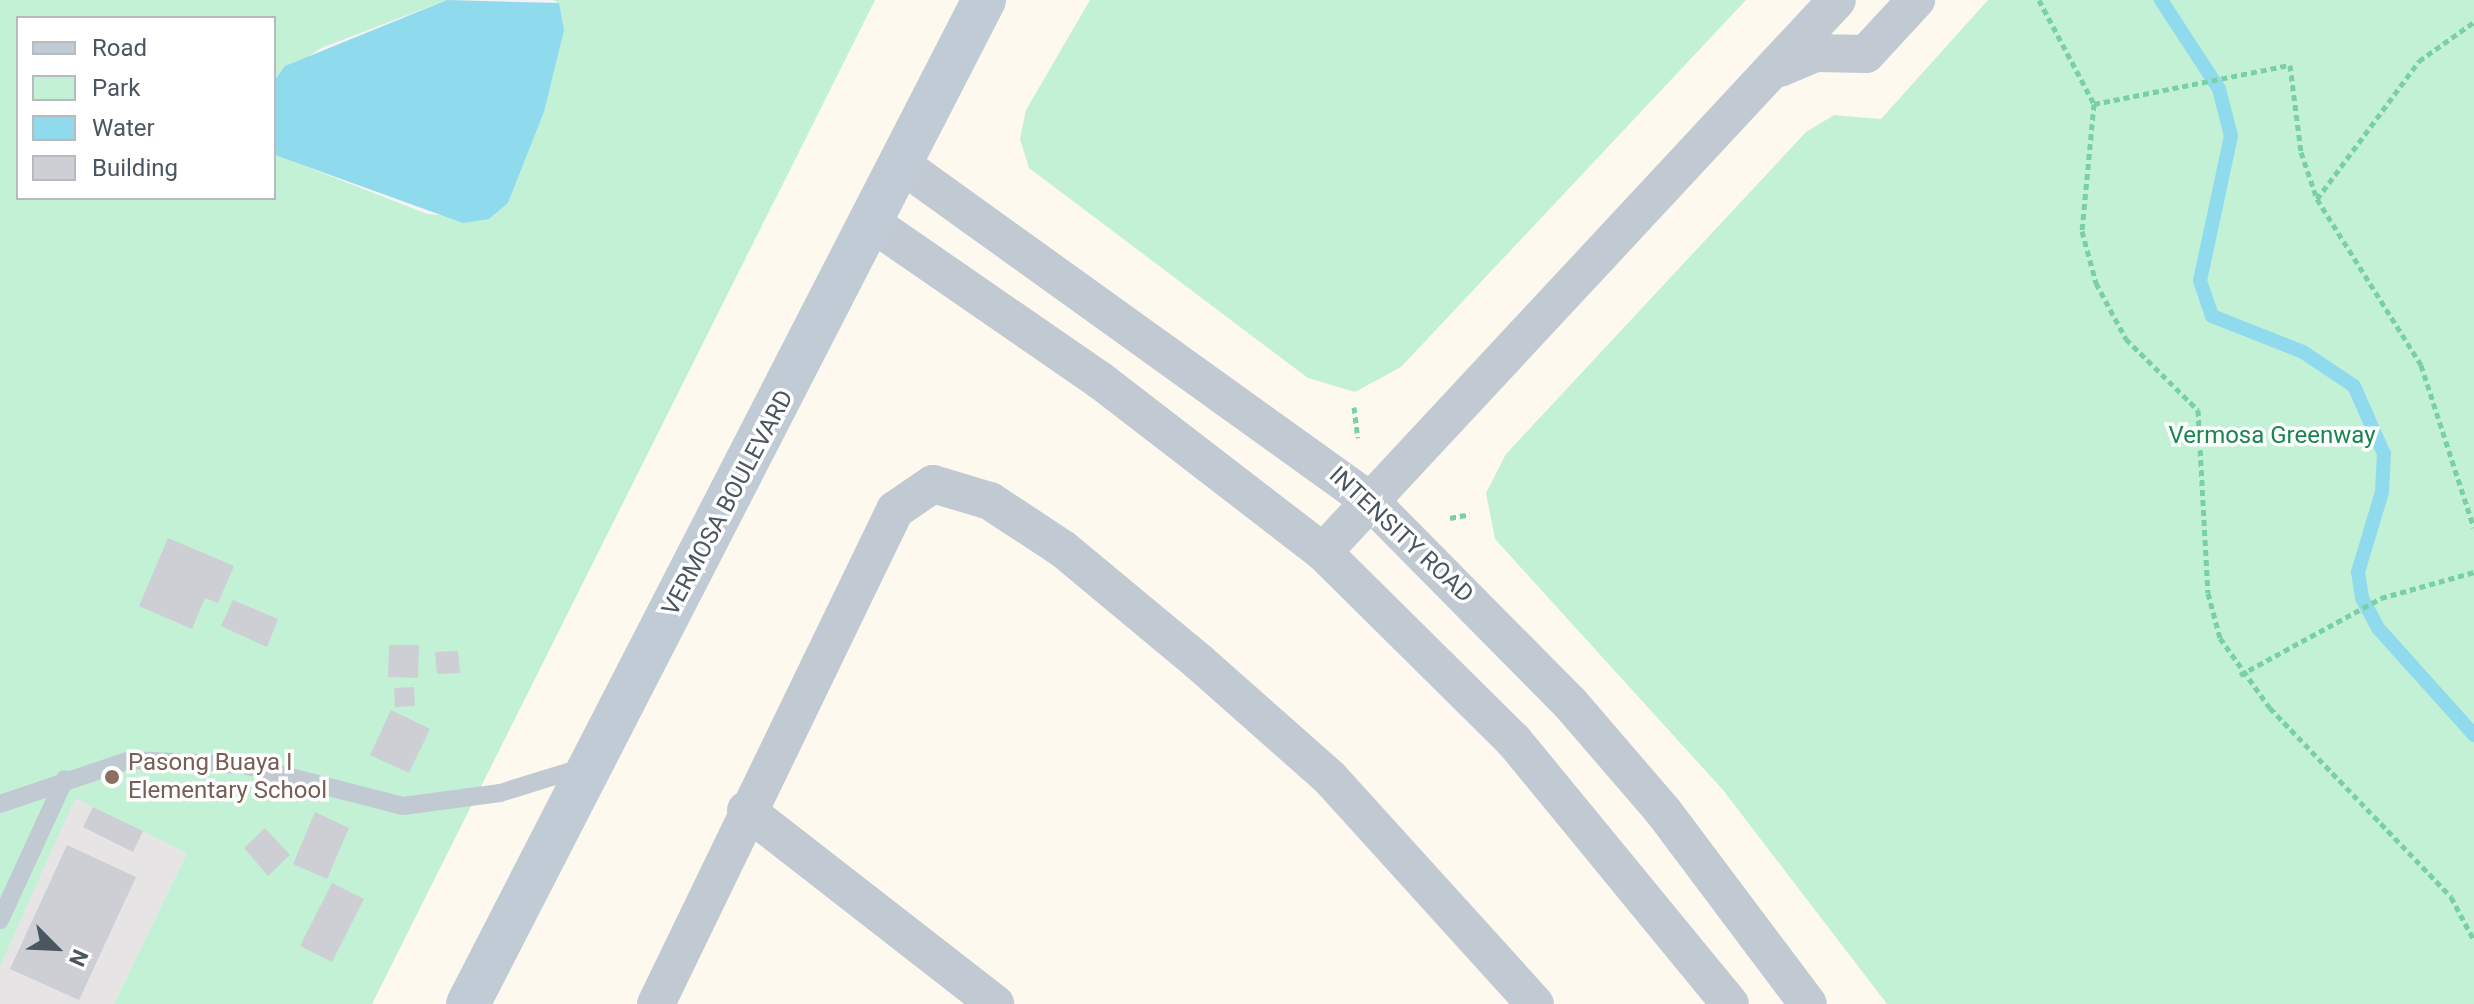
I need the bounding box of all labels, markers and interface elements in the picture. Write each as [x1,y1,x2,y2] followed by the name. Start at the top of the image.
[16,16,276,200] legend
[92,34,147,62] text: Road
[92,74,140,102] text: Park
[92,114,155,142] text: Water
[92,154,178,182] text: Building
[656,385,800,621] street label: VERMOSA BOULEVARD
[2169,422,2375,450] park label: Vermosa Greenway
[1323,461,1479,609] street label: INTENSITY ROAD
[128,749,327,805] place label: Pasong Buaya I Elementary School
[103,768,121,786] marker: Pasong Buaya I Elementary School
[16,908,96,988] north arrow
[64,946,93,970] text: N

